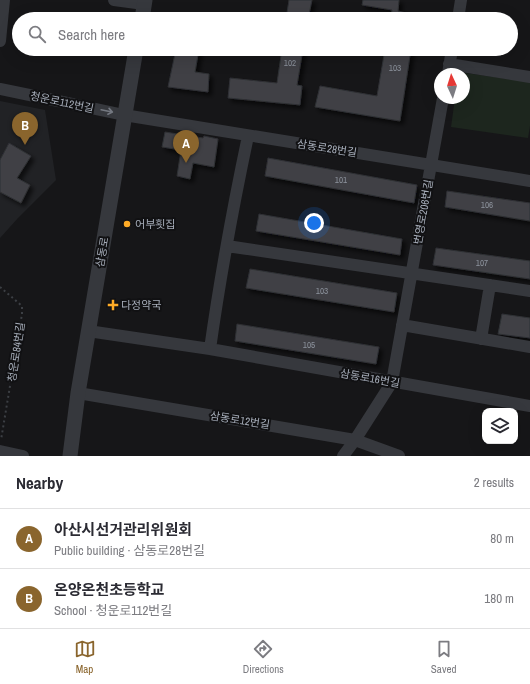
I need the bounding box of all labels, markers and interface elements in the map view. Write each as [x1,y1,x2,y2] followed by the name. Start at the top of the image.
[12,12,518,56] search box
[26,23,48,45] icon: search
[58,24,125,45] text: Search here
[284,57,296,69] house number: 102
[389,62,401,74] house number: 103
[434,68,470,104] north arrow
[29,88,95,116] street label: 청운로112번길
[100,108,113,116] one-way arrow
[12,112,38,145] pin: B
[173,130,199,163] pin: A
[296,136,358,160] street label: 삼동로28번길
[335,174,347,186] house number: 101
[410,178,436,246] street label: 번영로206번길
[481,199,493,211] house number: 106
[304,213,324,233] your location
[135,217,175,231] place label: 어부횟집
[122,219,132,229] marker: 어부횟집
[92,236,112,268] street label: 삼동로
[476,257,488,269] house number: 107
[316,285,328,297] house number: 103
[121,298,161,312] place label: 다정약국
[108,300,118,310] marker: 다정약국
[4,321,28,383] street label: 청운로84번길
[303,339,315,351] house number: 105
[339,366,401,390] street label: 삼동로16번길
[209,408,271,432] street label: 삼동로12번길
[482,408,518,444] map controls
[482,408,518,444] button: layers
[16,471,63,494] text: Nearby
[474,474,514,491] text: 2 results
[54,519,192,540] text: 아산시선거관리위원회
[25,530,33,547] text: A
[490,530,514,547] text: 80 m
[54,542,205,559] text: Public building · 삼동로28번길
[54,579,164,600] text: 온양온천초등학교
[25,590,33,607] text: B
[484,590,514,607] text: 180 m
[54,602,172,619] text: School · 청운로112번길
[74,638,96,676] tab: Map
[243,638,284,676] tab: Directions
[431,638,456,676] tab: Saved

